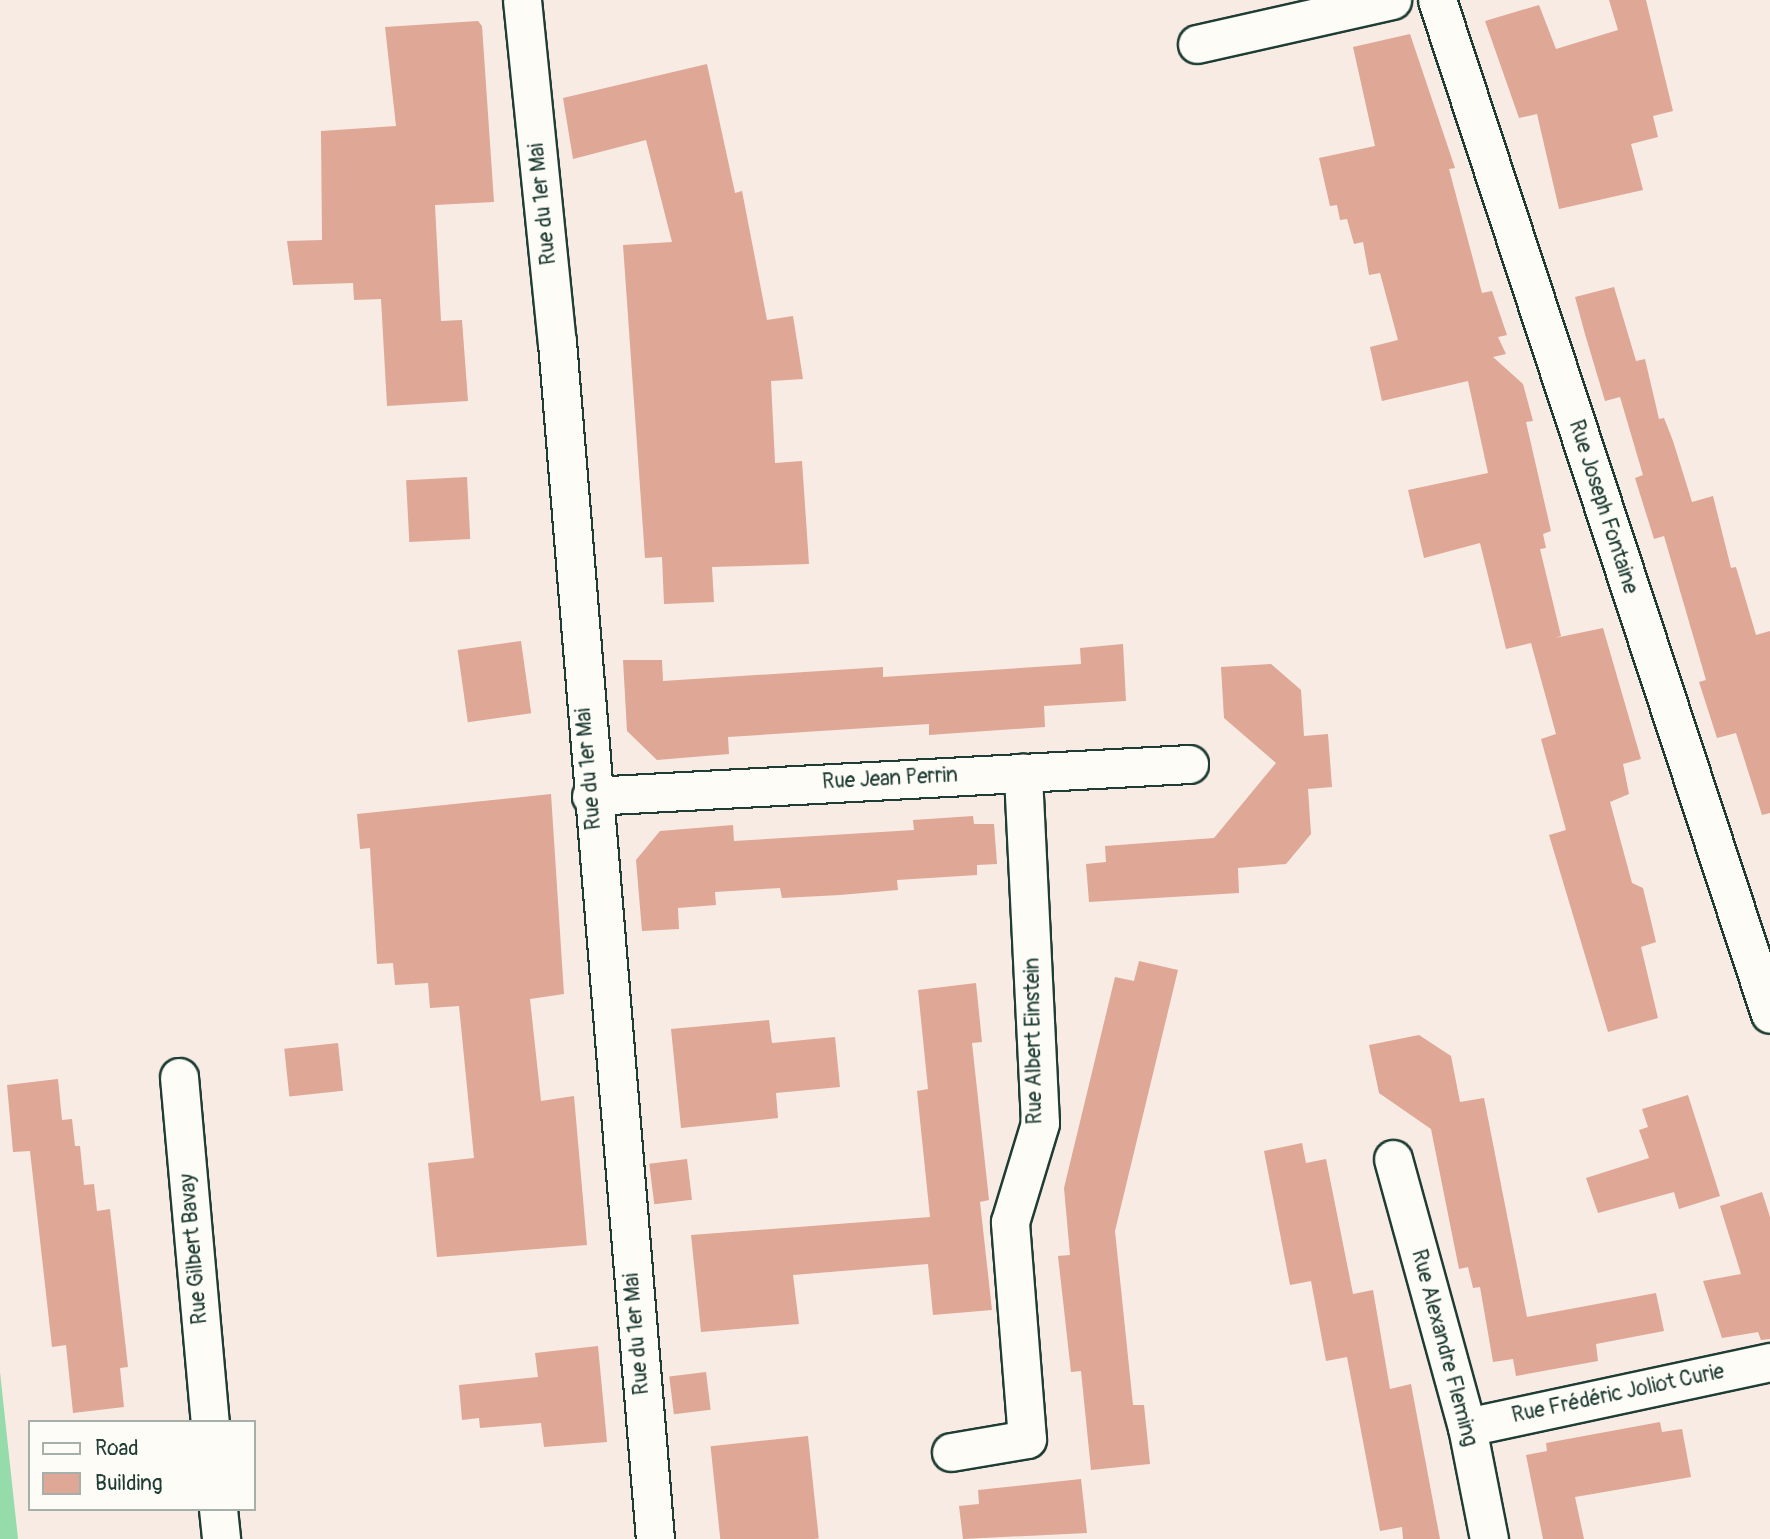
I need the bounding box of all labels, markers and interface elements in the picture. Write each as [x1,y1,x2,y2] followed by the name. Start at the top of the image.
[524,142,562,266] street label: Rue du 1er Mai
[1563,417,1643,597] street label: Rue Joseph Fontaine
[571,707,607,831] street label: Rue du 1er Mai
[821,763,959,795] street label: Rue Jean Perrin
[1020,957,1048,1125] street label: Rue Albert Einstein
[175,1173,213,1325] street label: Rue Gilbert Bavay
[1406,1247,1482,1449] street label: Rue Alexandre Fleming
[619,1272,655,1396] street label: Rue du 1er Mai
[1510,1359,1726,1429] street label: Rue Frédéric Joliot Curie
[28,1420,256,1511] legend
[95,1435,139,1462] text: Road
[95,1470,162,1497] text: Building

